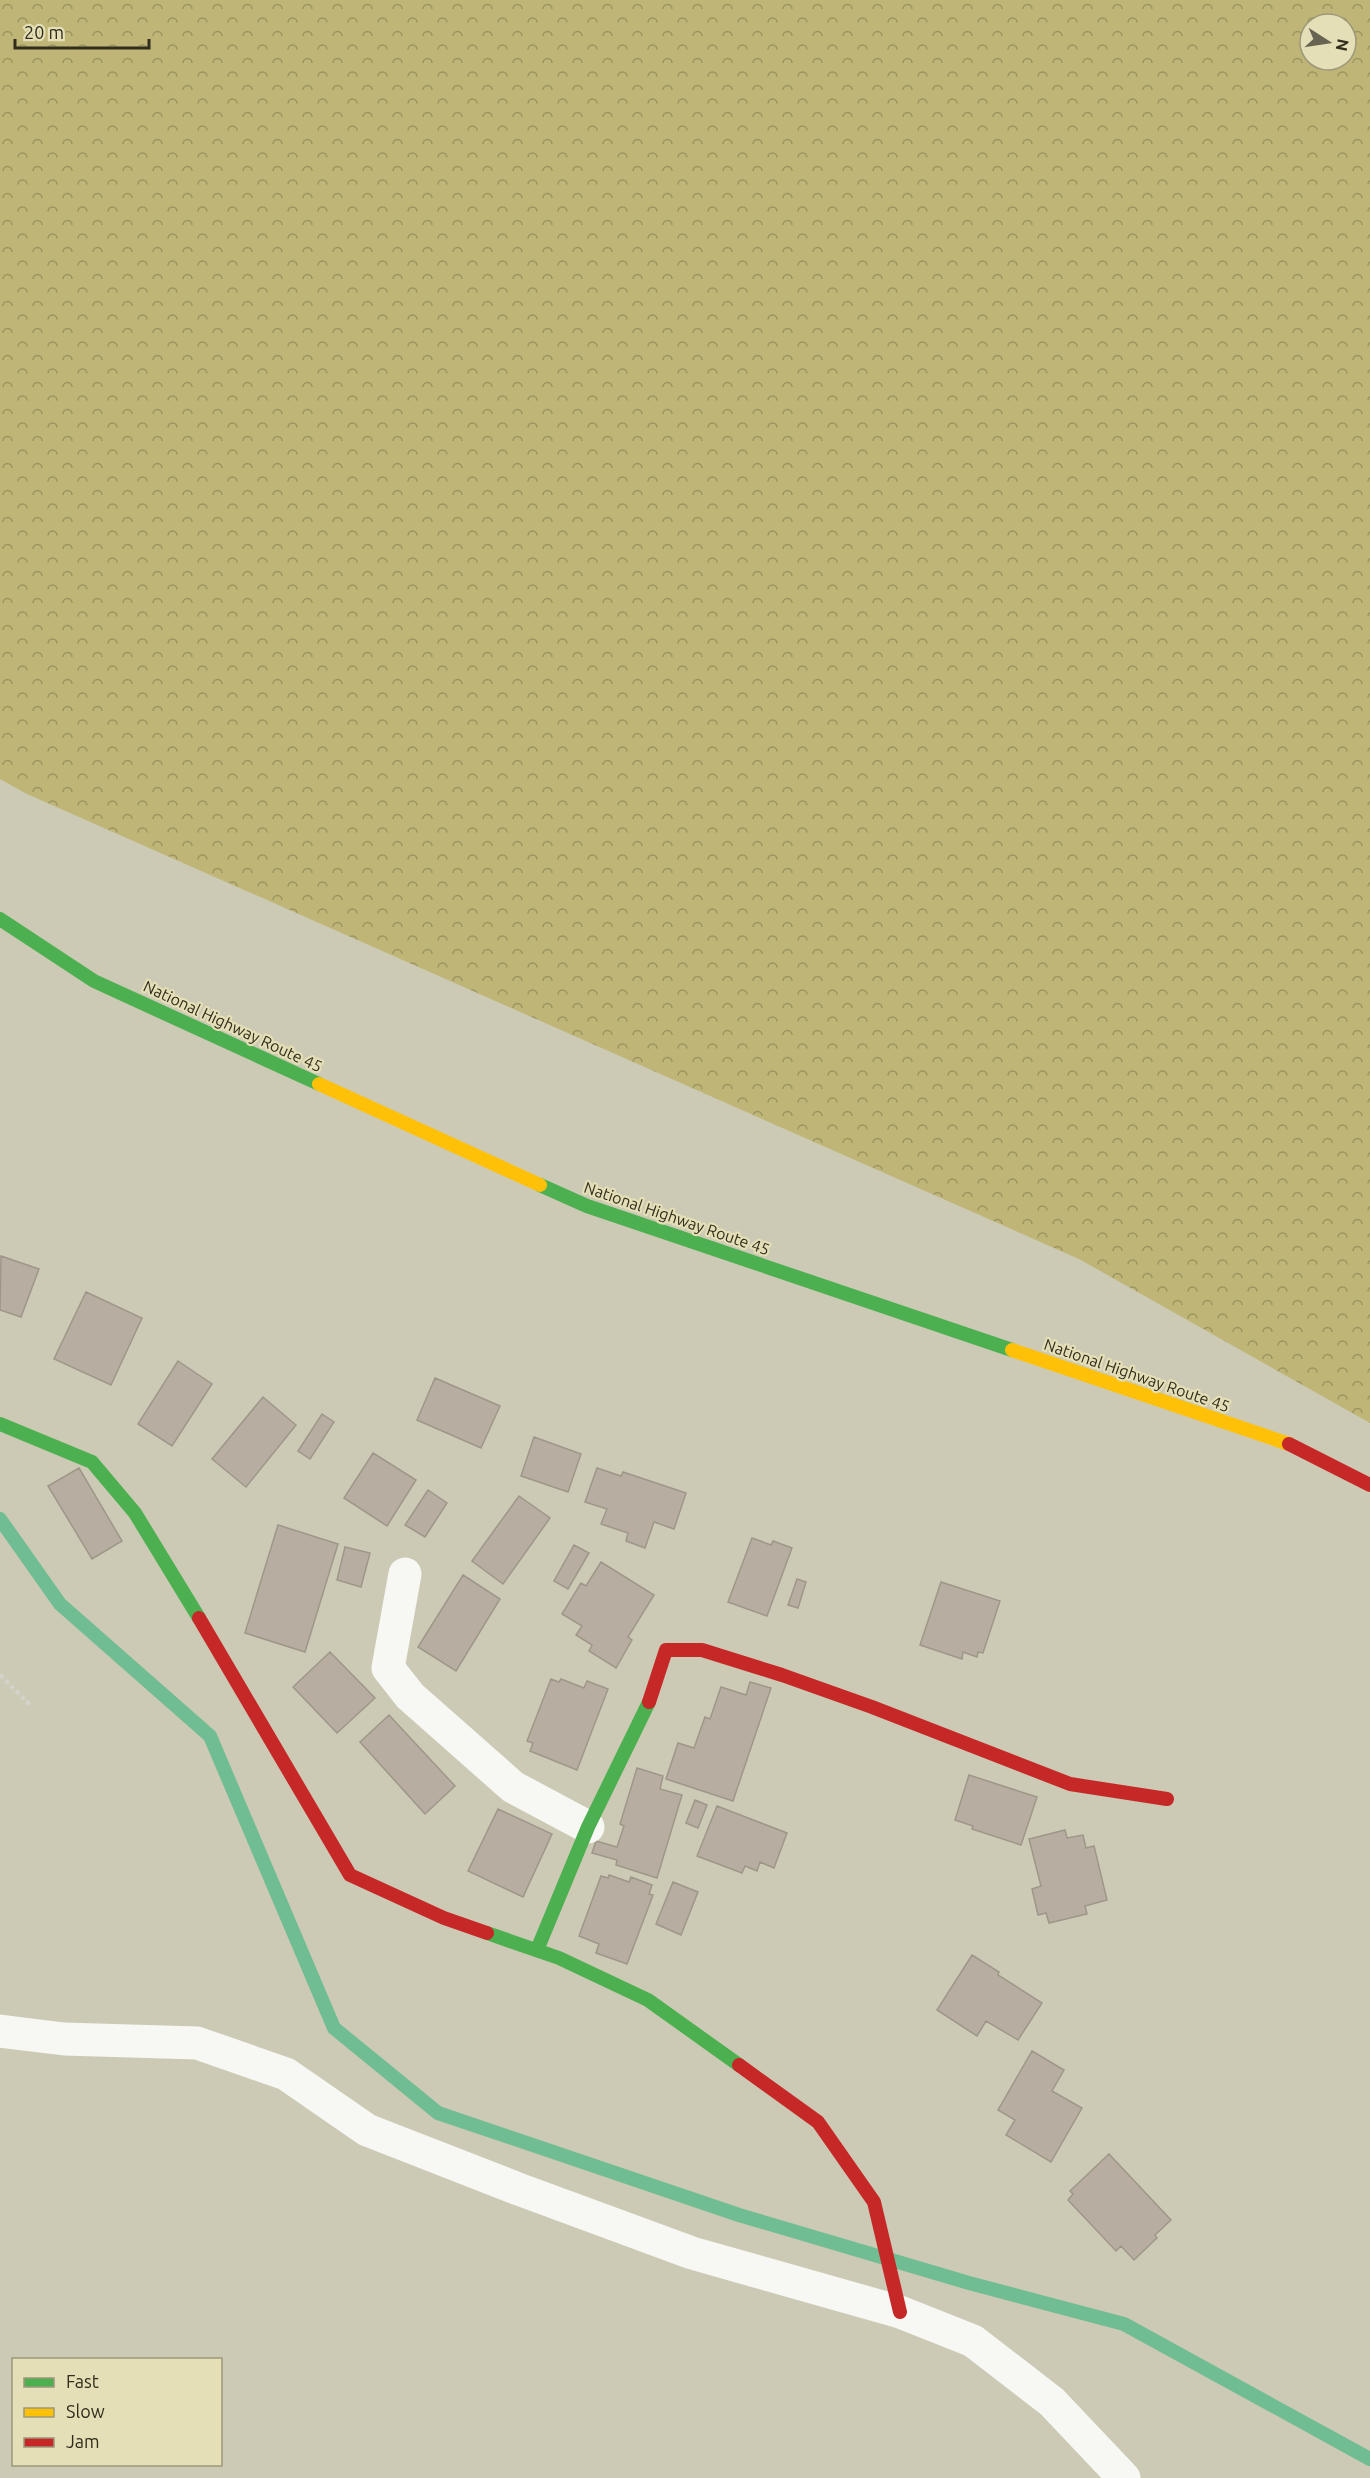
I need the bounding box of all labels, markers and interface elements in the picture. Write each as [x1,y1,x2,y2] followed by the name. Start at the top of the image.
[15,12,148,50] scale bar
[1298,12,1358,72] north arrow
[24,22,64,42] text: 20 m
[1333,37,1353,53] text: N
[141,977,325,1075] street label: National Highway Route 45
[582,1178,772,1258] street label: National Highway Route 45
[1042,1335,1232,1415] street label: National Highway Route 45
[12,2358,222,2466] legend
[66,2371,99,2391] text: Fast
[66,2401,105,2421] text: Slow
[66,2431,100,2451] text: Jam

